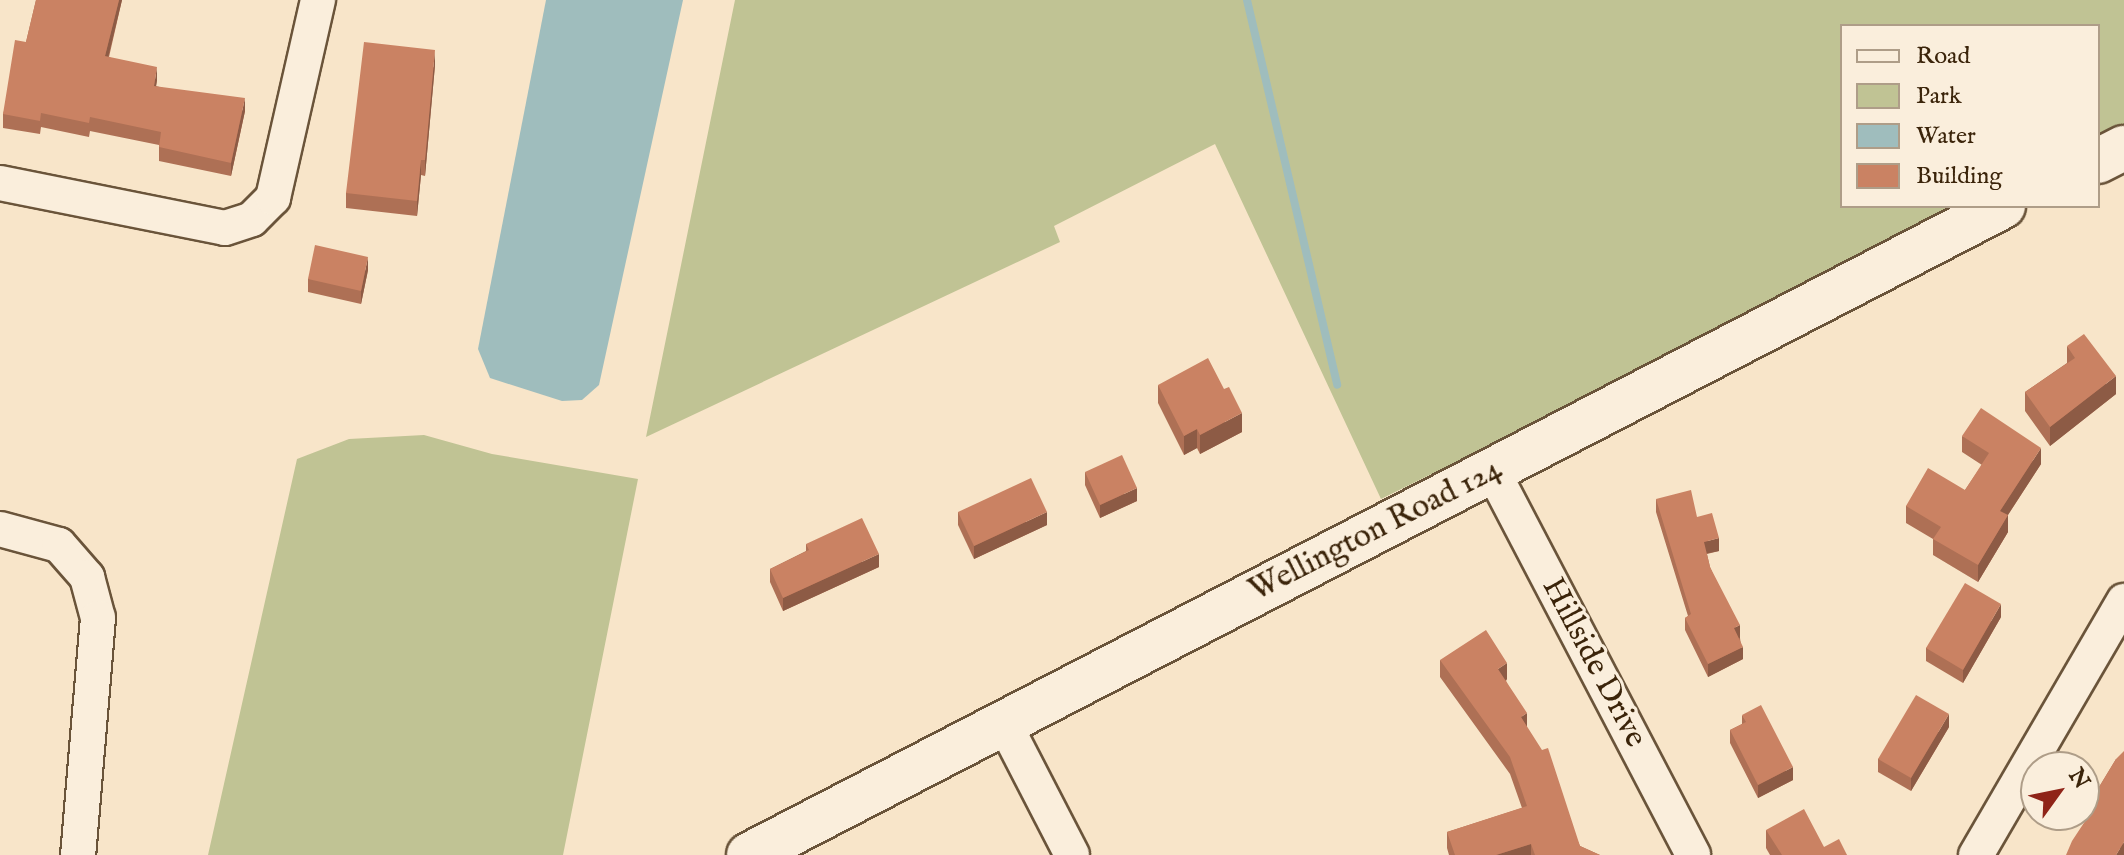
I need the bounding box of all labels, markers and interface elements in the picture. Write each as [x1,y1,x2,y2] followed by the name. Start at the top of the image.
[1840,24,2100,208] legend
[1916,41,1970,72] text: Road
[1916,81,1962,112] text: Park
[1916,121,1976,152] text: Water
[1916,161,2002,192] text: Building
[1243,451,1509,611] street label: Wellington Road 124
[1532,572,1654,754] street label: Hillside Drive
[2020,751,2100,831] north arrow
[2062,763,2095,795] text: N

